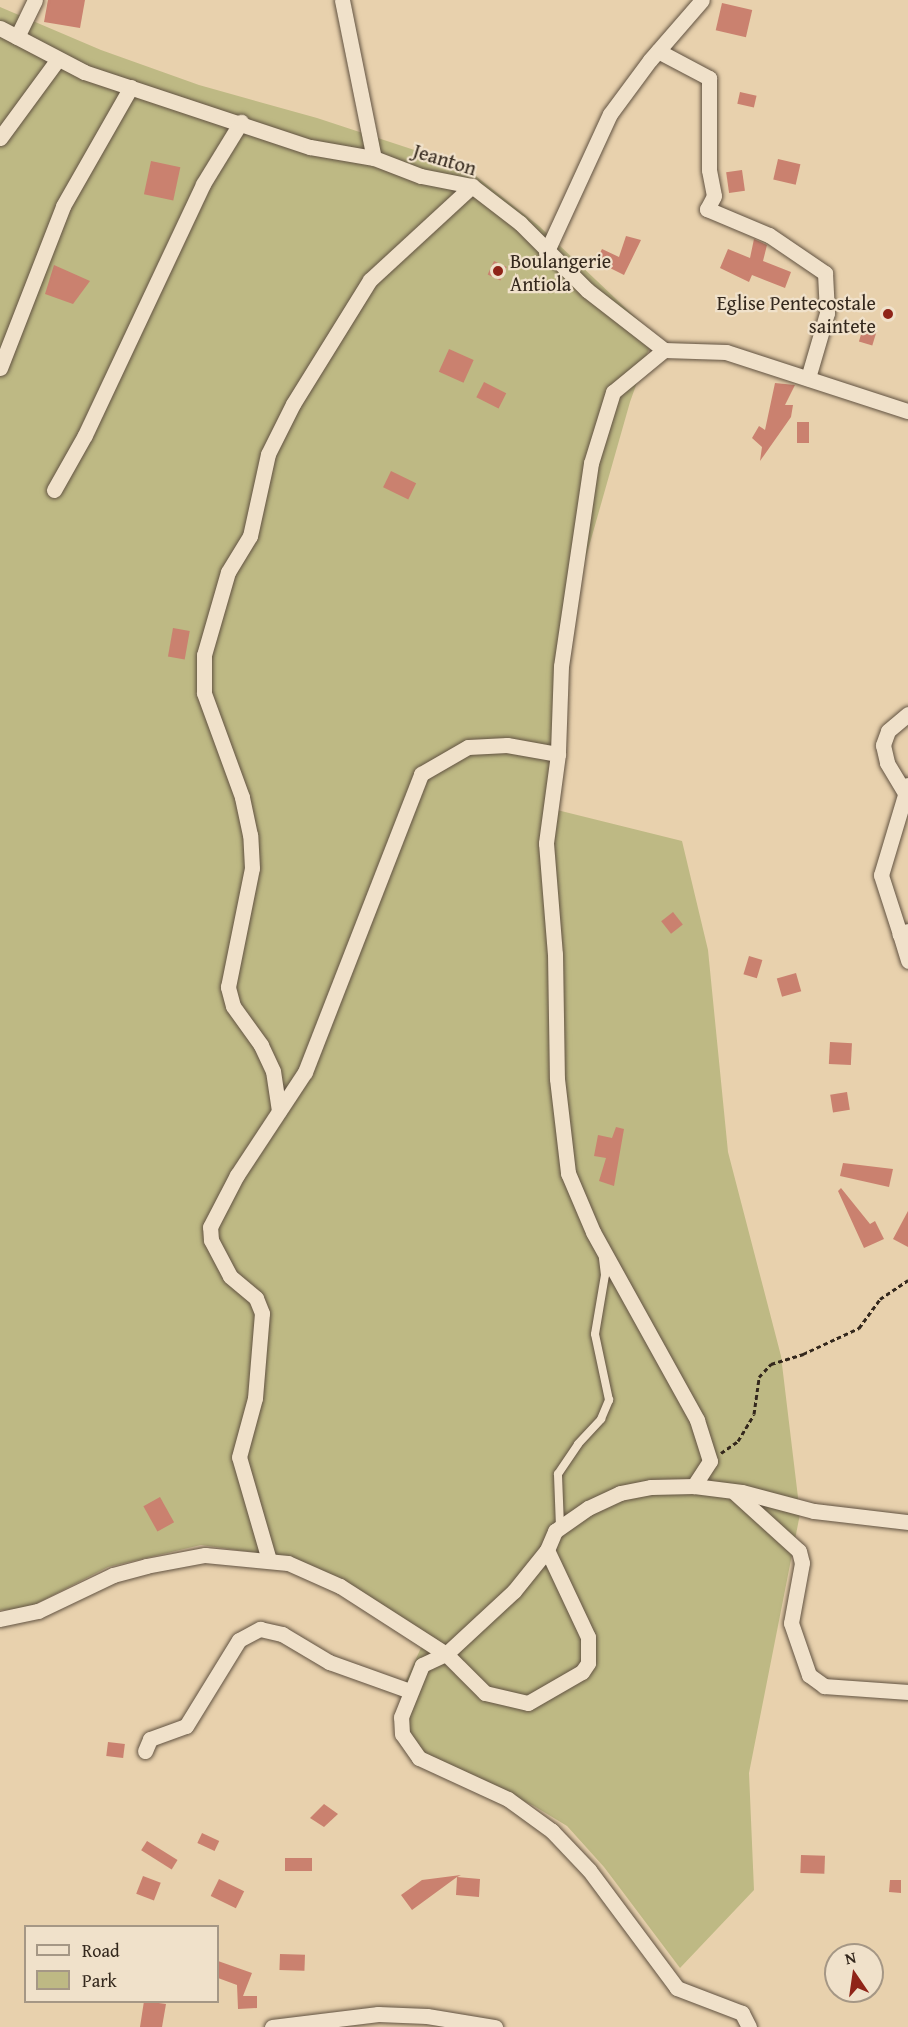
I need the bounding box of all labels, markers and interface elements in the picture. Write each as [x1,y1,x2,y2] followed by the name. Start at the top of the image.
[410,138,480,180] street label: Jeanton
[510,248,611,295] place label: Boulangerie Antiola
[491,264,505,278] marker: Boulangerie Antiola
[717,290,876,337] place label: Eglise Pentecostale saintete
[881,307,895,321] marker: Eglise Pentecostale saintete
[24,1925,219,2003] legend
[82,1937,120,1964] text: Road
[824,1943,884,2003] north arrow
[842,1945,858,1970] text: N
[82,1967,117,1994] text: Park

